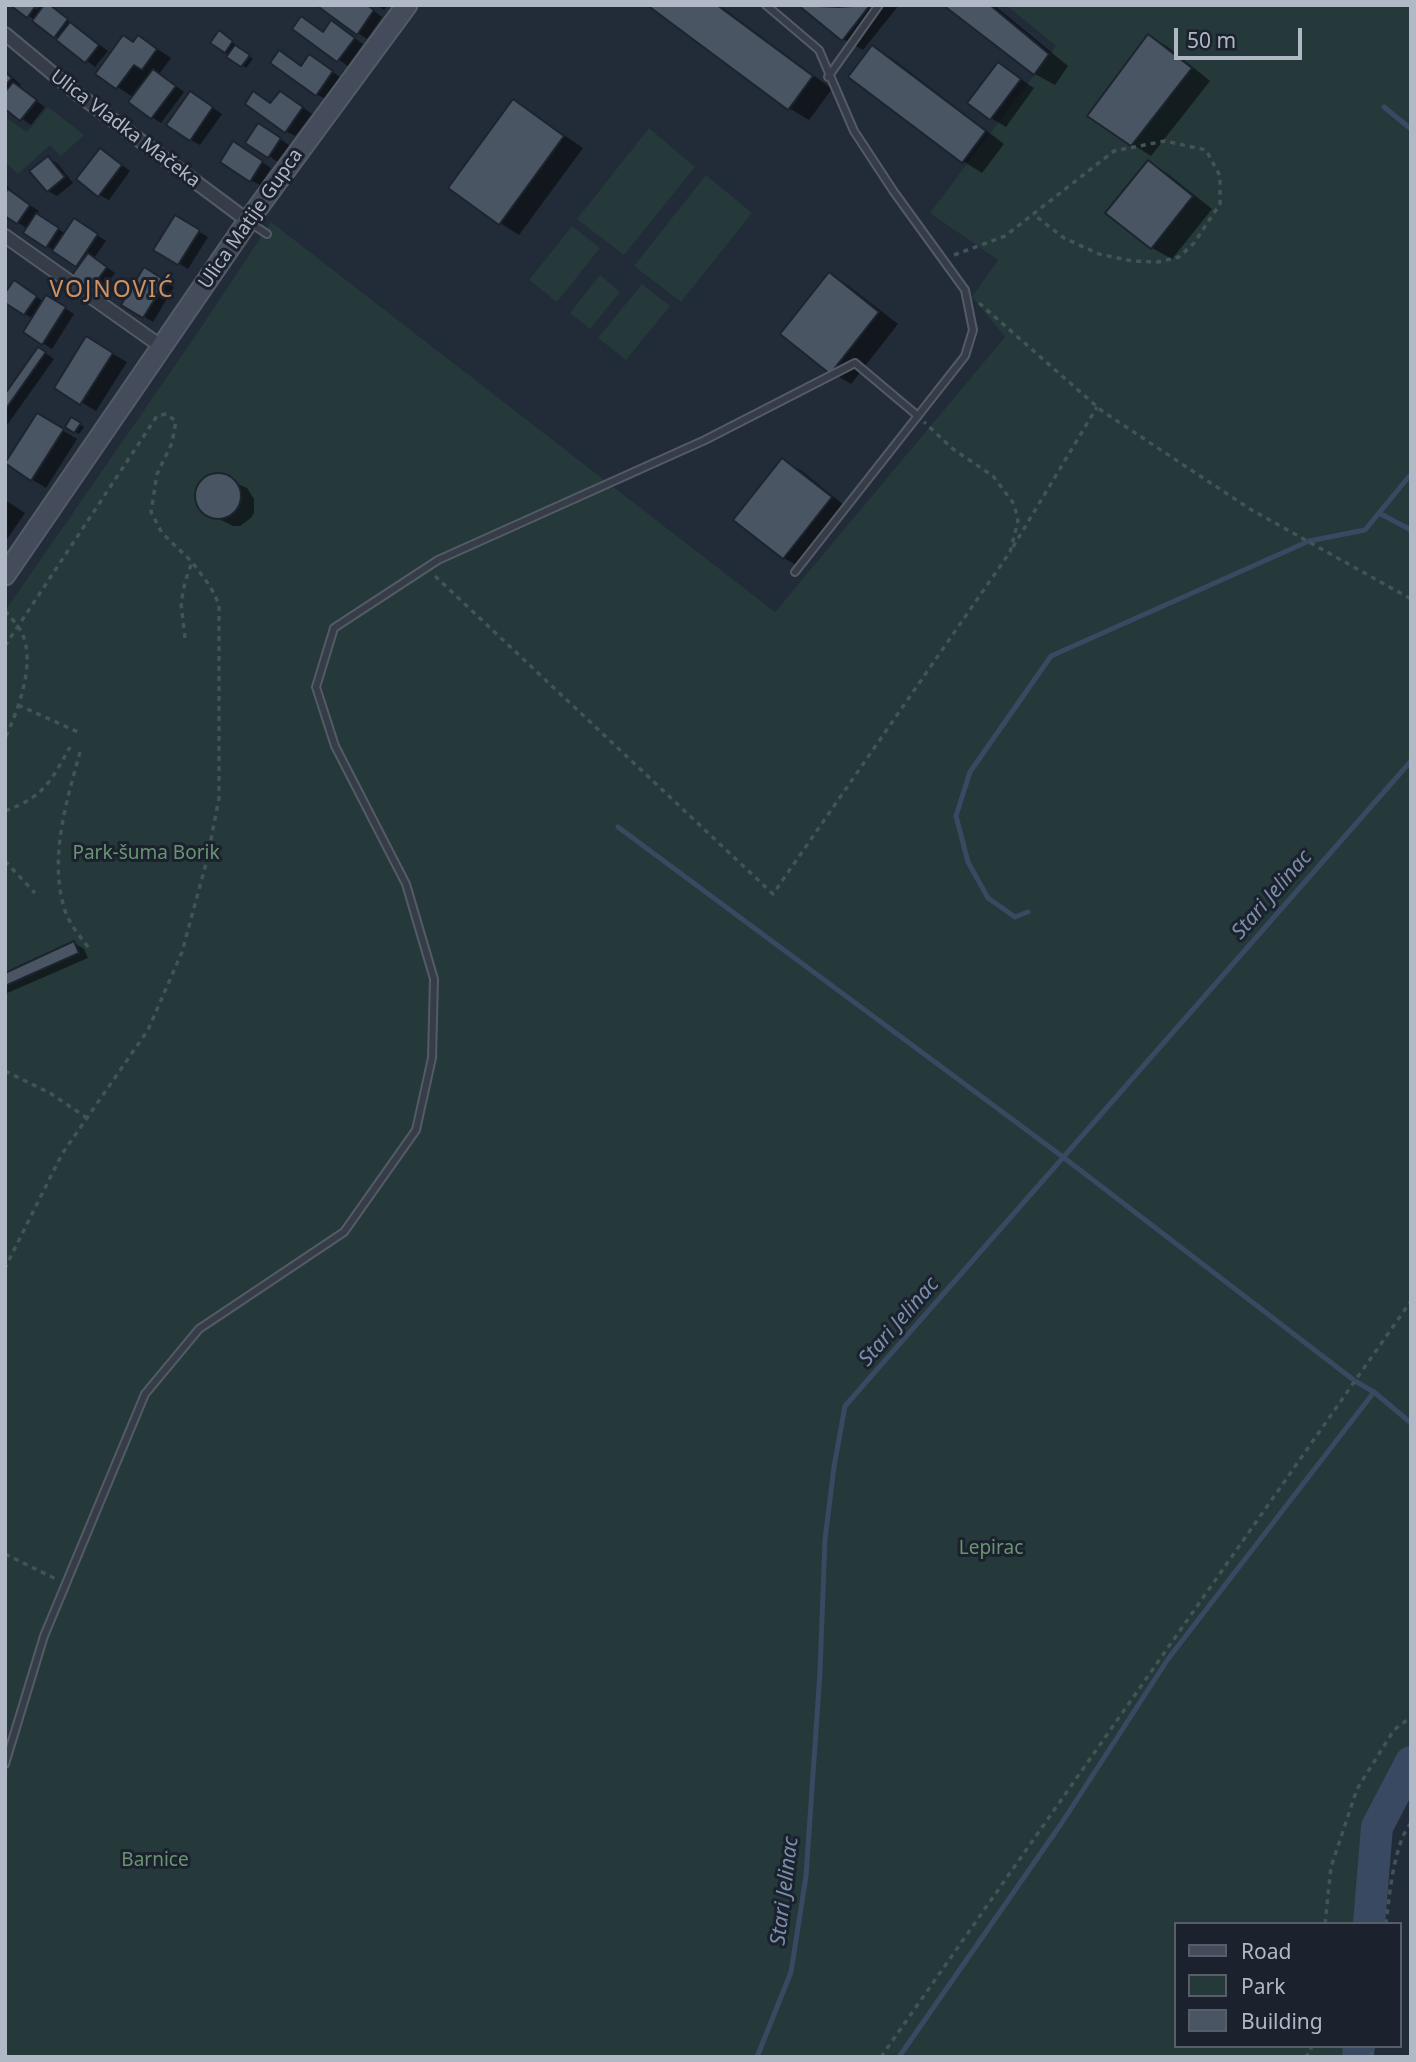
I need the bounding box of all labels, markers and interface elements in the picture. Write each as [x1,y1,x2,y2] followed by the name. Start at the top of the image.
[1178,14,1306,58] scale bar
[1187,26,1236,54] text: 50 m
[46,65,204,193] street label: Ulica Vladka Mačeka
[194,145,308,293] street label: Ulica Matije Gupca
[50,276,174,304] district label: VOJNOVIĆ
[72,843,220,865] park label: Park-šuma Borik
[1227,845,1317,945] water label: Stari Jelinac
[854,1272,944,1372] water label: Stari Jelinac
[959,1538,1023,1560] park label: Lepirac
[766,1835,804,1947] water label: Stari Jelinac
[121,1850,189,1872] park label: Barnice
[1174,1922,1402,2048] legend
[1241,1937,1291,1965] text: Road
[1241,1972,1285,2000] text: Park
[1241,2007,1323,2035] text: Building

